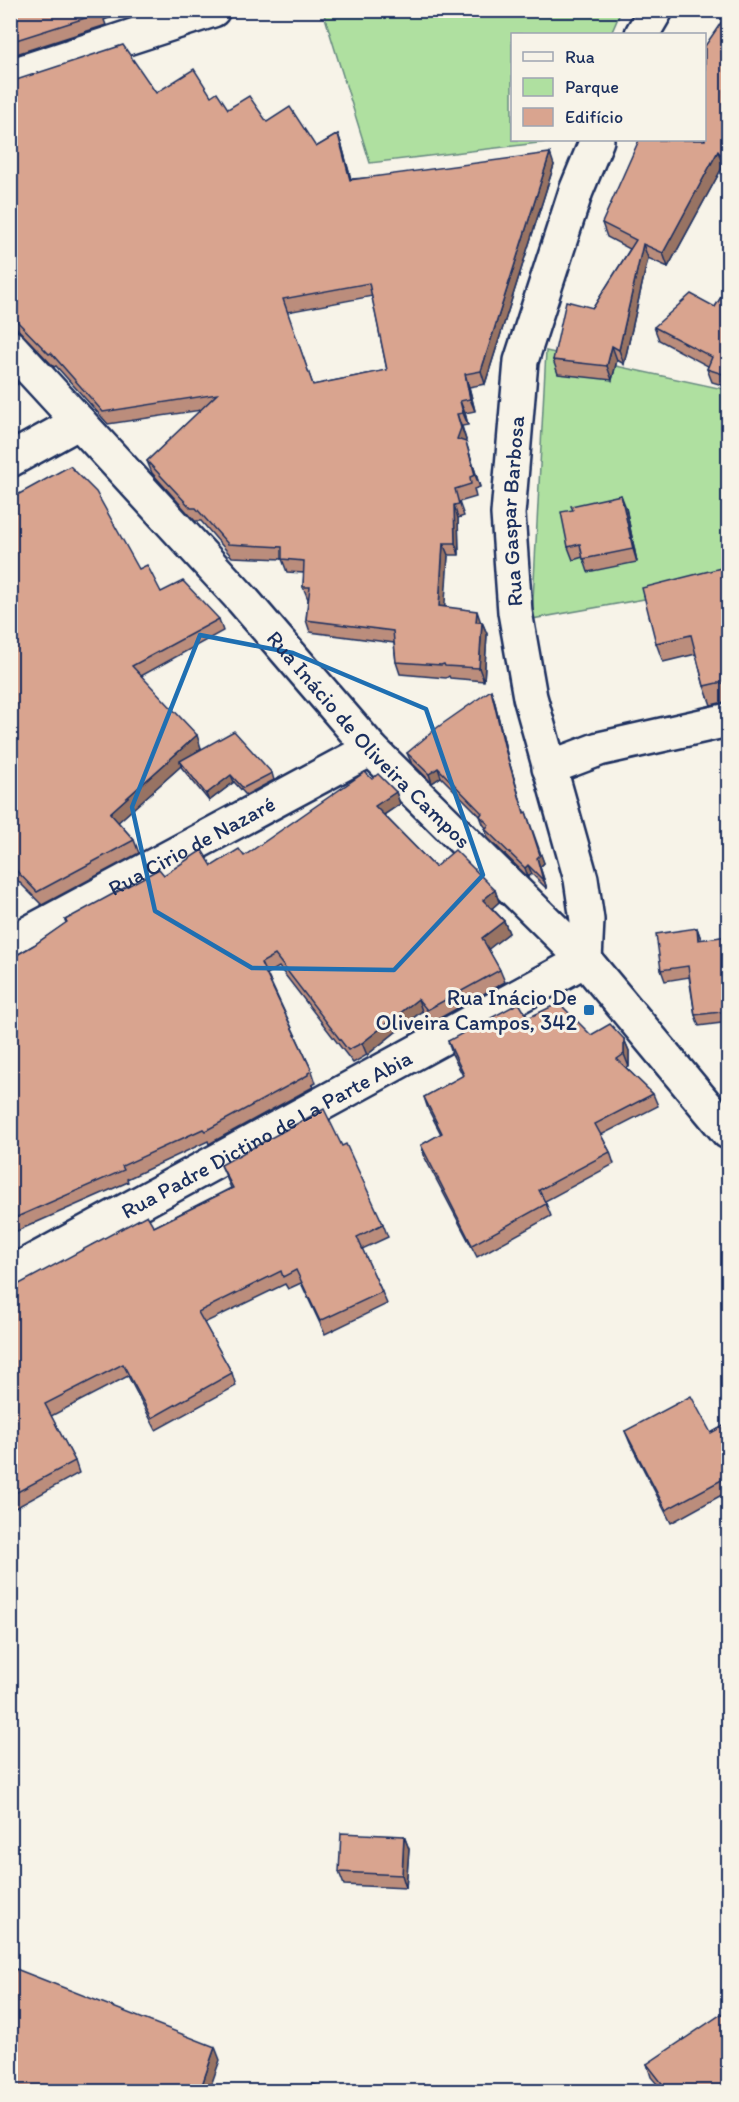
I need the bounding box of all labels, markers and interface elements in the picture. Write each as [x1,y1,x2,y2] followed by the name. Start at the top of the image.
[511,33,706,141] legend
[565,46,595,68] text: Rua
[565,76,619,98] text: Parque
[565,106,623,128] text: Edifício
[494,414,530,608] street label: Rua Gaspar Barbosa
[261,625,477,854] street label: Rua Inácio de Oliveira Campos
[103,790,280,901] street label: Rua Cirio de Nazaré
[375,984,577,1036] place label: Rua Inácio De Oliveira Campos, 342
[582,1003,596,1017] marker: Rua Inácio De Oliveira Campos, 342
[116,1043,417,1224] street label: Rua Padre Dictino de La Parte Abia

